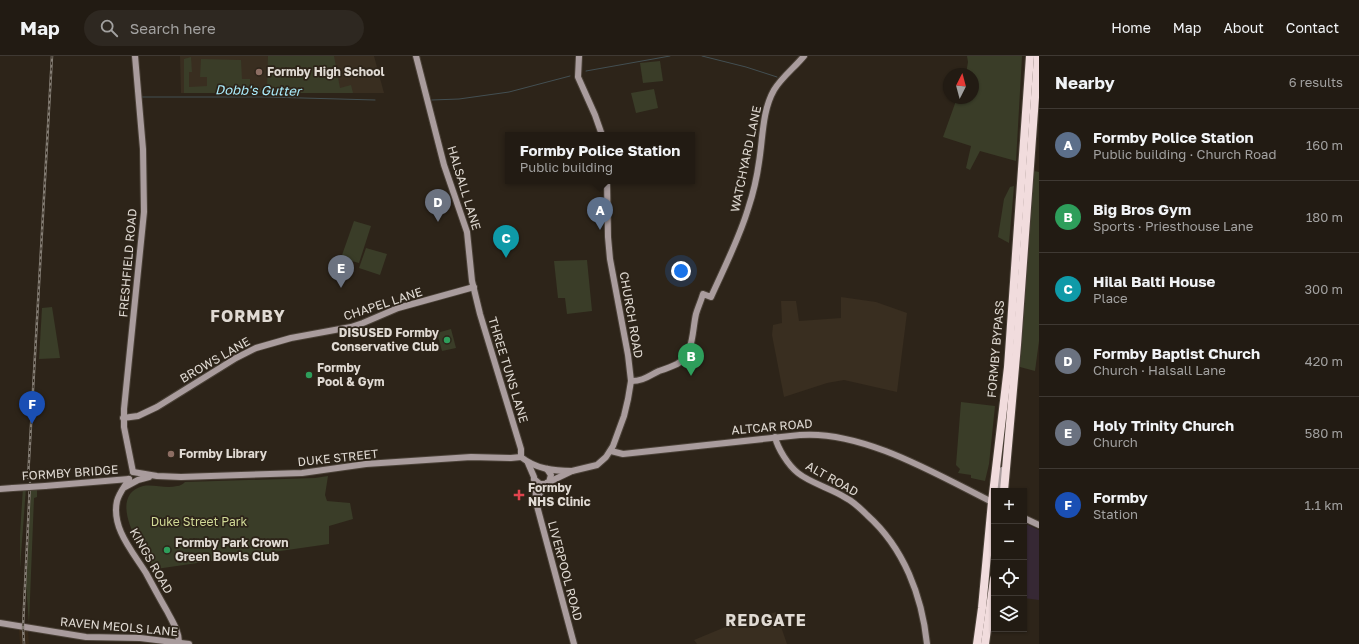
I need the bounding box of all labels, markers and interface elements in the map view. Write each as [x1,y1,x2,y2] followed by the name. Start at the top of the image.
[84,10,364,46] search box
[20,16,60,39] text: Map
[98,17,120,39] icon: search
[130,19,216,37] text: Search here
[1111,19,1151,36] text: Home
[1173,19,1201,36] text: Map
[1223,19,1264,36] text: About
[1286,19,1339,36] text: Contact
[267,64,384,79] place label: Formby High School
[254,67,264,77] marker: Formby High School
[943,68,979,104] north arrow
[1055,72,1115,93] text: Nearby
[1289,74,1343,90] text: 6 results
[215,81,303,99] water label: Dobb's Gutter
[727,104,764,213] street label: WATCHYARD LANE
[1093,128,1254,146] text: Formby Police Station
[505,132,695,184] popup
[1063,137,1073,153] text: A
[1306,137,1343,153] text: 160 m
[520,141,680,159] text: Formby Police Station
[444,144,484,232] street label: HALSALL LANE
[1093,146,1276,162] text: Public building · Church Road
[520,159,613,175] text: Public building
[425,189,451,222] pin: D
[587,197,613,230] pin: A
[1093,200,1191,218] text: Big Bros Gym
[115,208,140,318] street label: FRESHFIELD ROAD
[1063,209,1073,225] text: B
[1306,209,1343,225] text: 180 m
[1093,218,1253,234] text: Sports · Priesthouse Lane
[493,225,519,258] pin: C
[328,255,354,288] pin: E
[671,261,691,281] your location
[616,270,646,359] street label: CHURCH ROAD
[1093,272,1215,290] text: Hilal Balti House
[1063,281,1073,297] text: C
[1305,281,1343,297] text: 300 m
[342,284,424,323] street label: CHAPEL LANE
[1093,290,1128,306] text: Place
[984,299,1007,398] street label: FORMBY BYPASS
[210,306,286,326] district label: FORMBY
[485,315,532,425] street label: THREE TUNS LANE
[331,325,440,354] place label: DISUSED Formby Conservative Club
[177,333,253,386] street label: BROWS LANE
[442,335,452,345] marker: DISUSED Formby Conservative Club
[678,343,704,376] pin: B
[1093,344,1260,362] text: Formby Baptist Church
[1063,353,1073,369] text: D
[1305,353,1343,369] text: 420 m
[317,360,384,389] place label: Formby Pool & Gym
[1093,362,1226,378] text: Church · Halsall Lane
[304,370,314,380] marker: Formby Pool & Gym
[19,391,45,424] pin: F
[731,415,813,438] street label: ALTCAR ROAD
[1093,416,1234,434] text: Holy Trinity Church
[1064,425,1072,441] text: E
[1305,425,1343,441] text: 580 m
[1093,434,1138,450] text: Church
[179,446,268,461] place label: Formby Library
[297,446,380,469] street label: DUKE STREET
[166,449,176,459] marker: Formby Library
[803,458,861,499] street label: ALT ROAD
[21,462,119,483] street label: FORMBY BRIDGE
[528,480,591,509] place label: Formby NHS Clinic
[991,488,1027,632] map controls
[991,488,1027,524] button: +
[1093,488,1148,506] text: Formby
[513,489,525,501] marker: Formby NHS Clinic
[1064,497,1072,513] text: F
[1304,497,1343,513] text: 1.1 km
[1093,506,1138,522] text: Station
[151,514,248,529] park label: Duke Street Park
[545,519,586,622] street label: LIVERPOOL ROAD
[991,524,1027,560] button: −
[127,525,176,596] street label: KINGS ROAD
[175,535,289,564] place label: Formby Park Crown Green Bowls Club
[162,545,172,555] marker: Formby Park Crown Green Bowls Club
[991,560,1027,596] button: locate
[991,596,1027,632] button: layers
[725,610,807,630] district label: REDGATE
[60,614,178,639] street label: RAVEN MEOLS LANE

